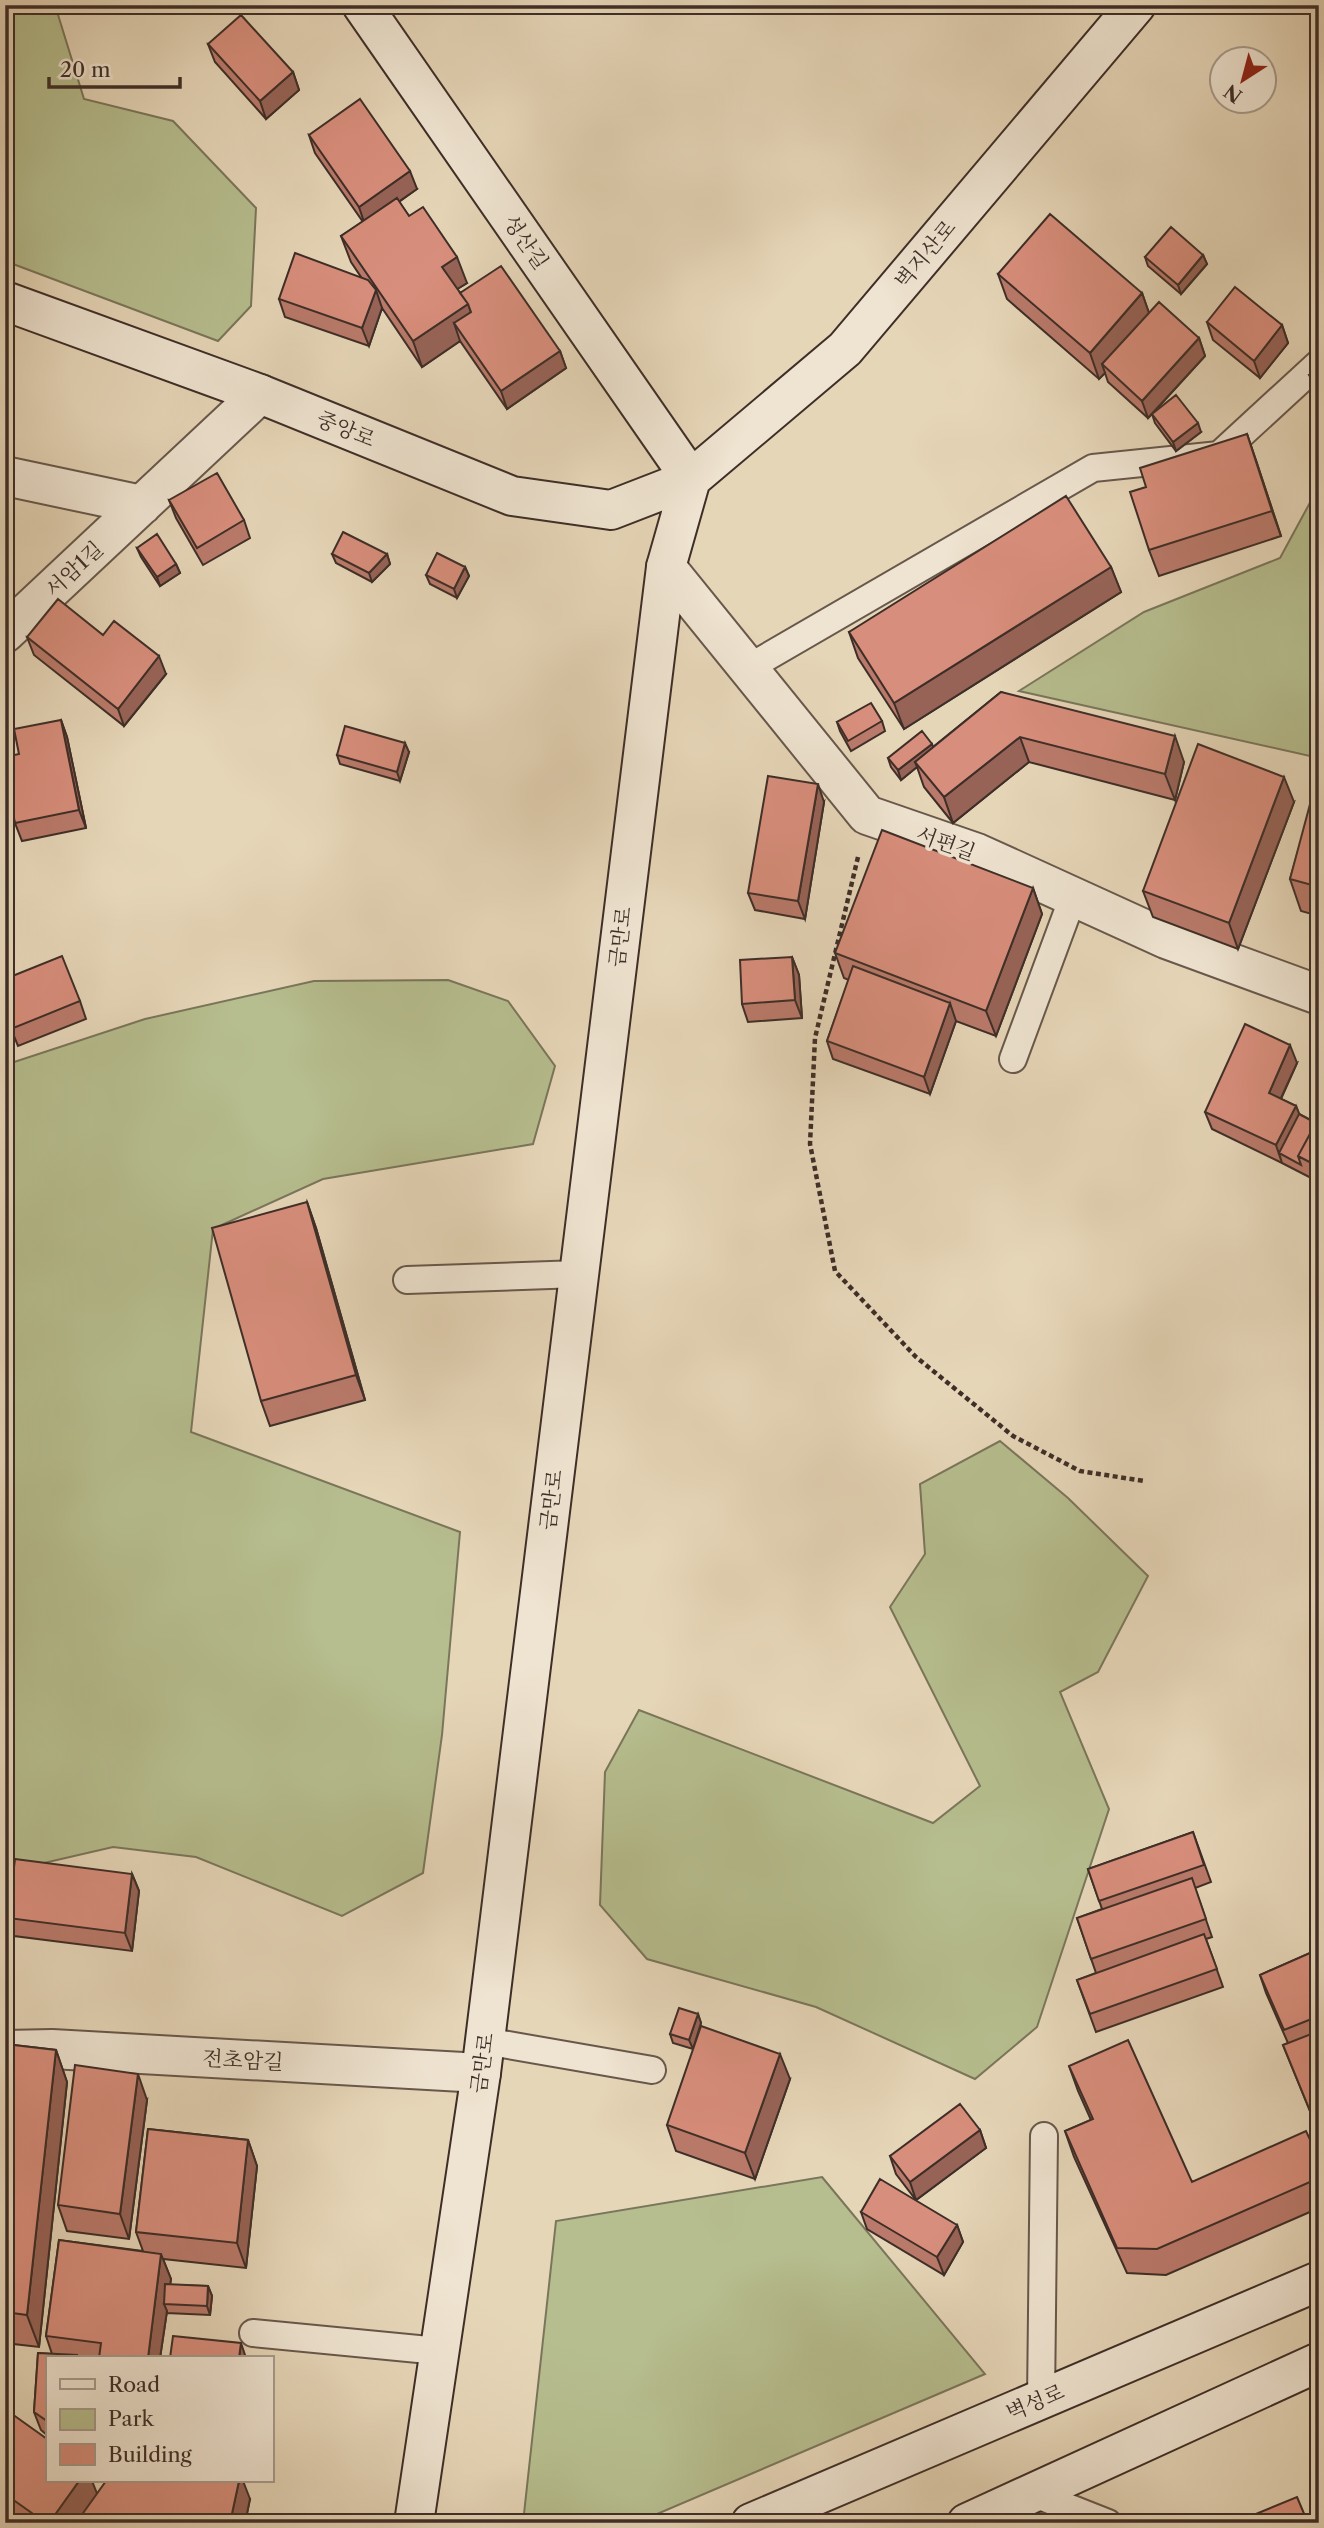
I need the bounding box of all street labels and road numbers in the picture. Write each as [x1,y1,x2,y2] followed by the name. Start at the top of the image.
[498,210,554,274] street label: 성산길
[889,215,961,293] street label: 벽지산로
[313,406,379,452] street label: 중앙로
[40,536,108,602] street label: 서암1길
[913,821,979,865] street label: 서편길
[604,905,636,969] street label: 금만로
[535,1468,567,1532] street label: 금만로
[465,2031,499,2095] street label: 금만로
[202,2045,284,2075] street label: 전초암길
[1002,2379,1068,2425] street label: 벽성로

